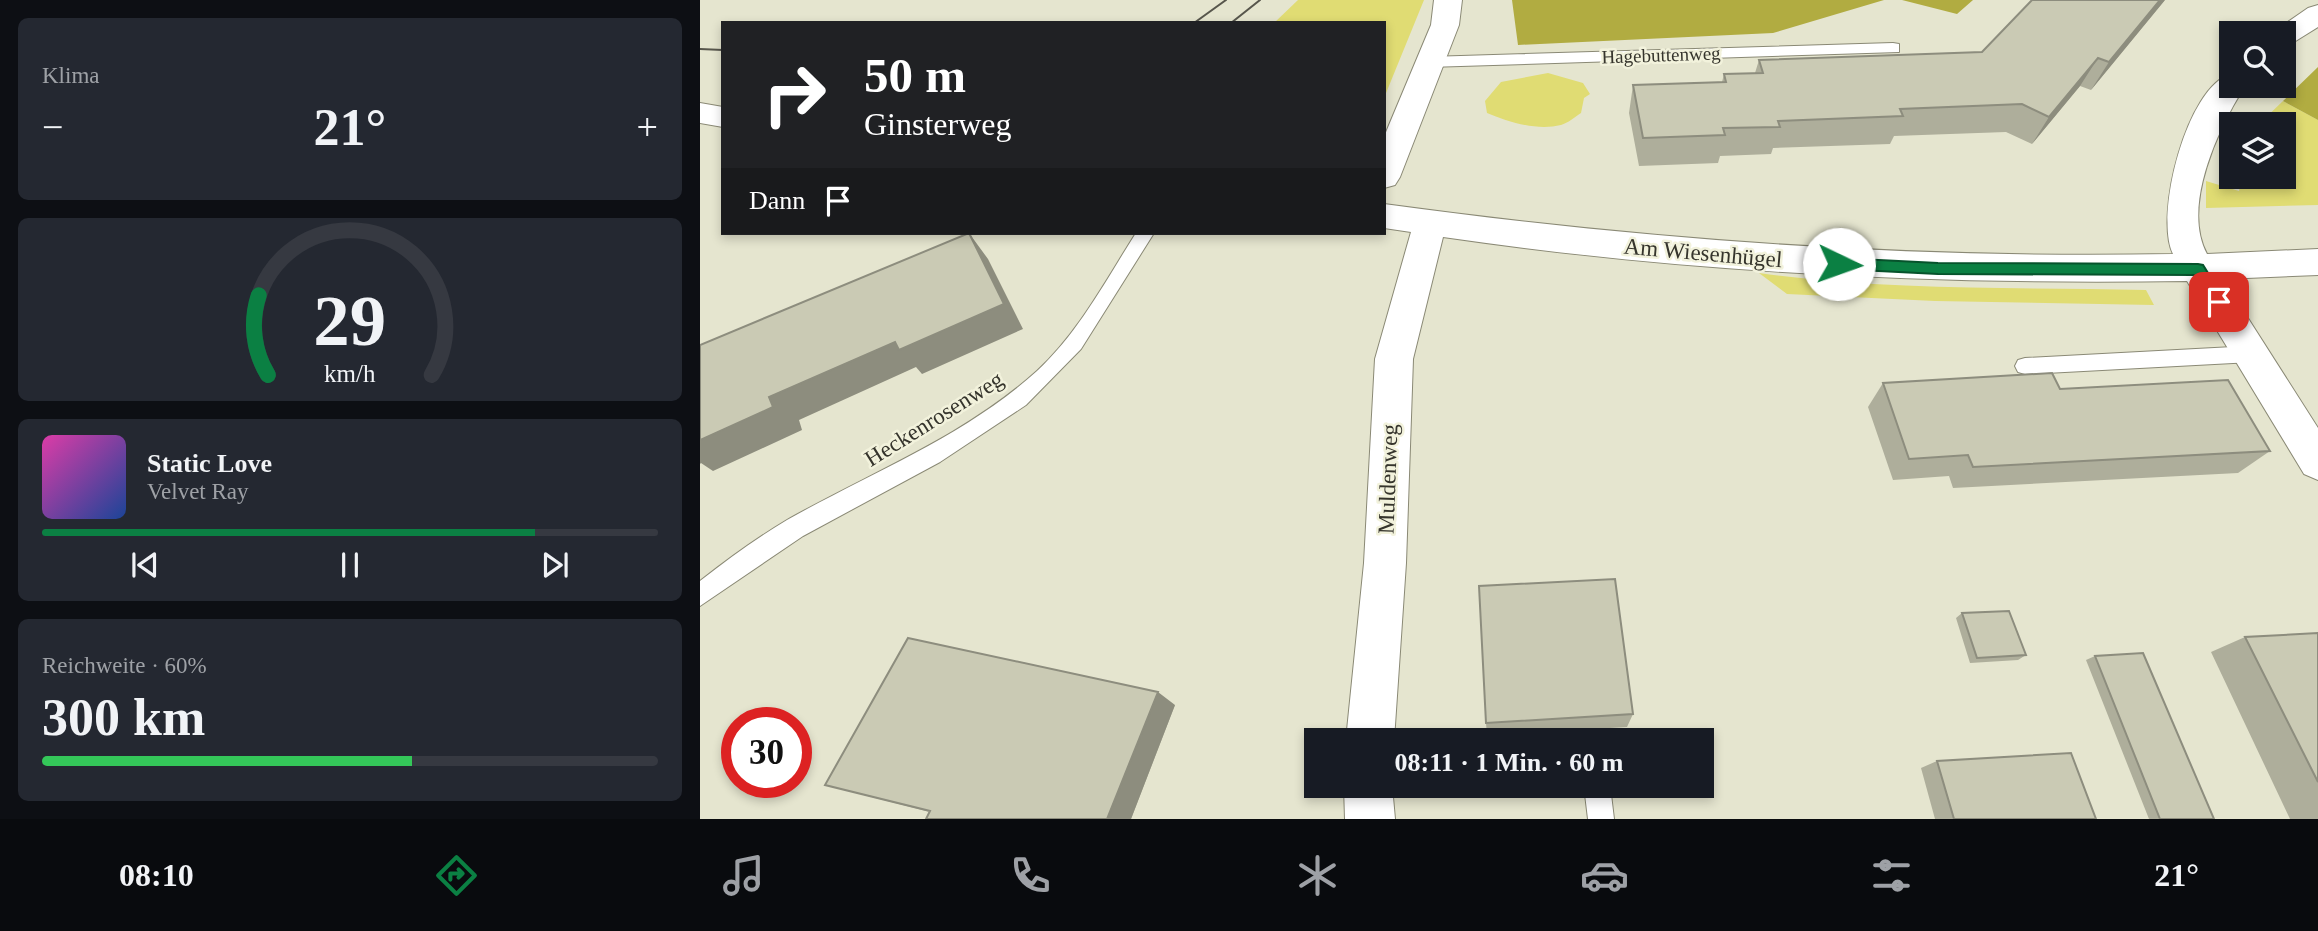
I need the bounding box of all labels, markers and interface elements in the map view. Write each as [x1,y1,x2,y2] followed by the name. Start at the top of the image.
[2219,21,2296,189] map controls
[2219,21,2296,98] button: search
[1601,42,1721,68] street label: Hagebuttenweg
[864,48,966,103] text: 50 m
[749,49,840,140] icon: right
[42,63,100,88] text: Klima
[314,99,386,156] text: 21°
[42,106,63,148] text: −
[637,106,658,148] text: +
[864,106,1012,142] text: Ginsterweg
[2219,112,2296,189] button: layers
[819,182,857,220] icon: arrive
[749,186,805,215] text: Dann
[1802,227,1876,301] position arrow
[1623,234,1783,272] street label: Am Wiesenhügel
[2189,272,2249,332] pin
[314,281,386,362] text: 29
[2200,283,2238,321] icon: arrive
[324,360,376,387] text: km/h
[860,366,1008,472] street label: Heckenrosenweg
[1374,423,1402,534] street label: Muldenweg
[147,449,272,478] text: Static Love
[147,479,249,504] text: Velvet Ray
[126,546,164,584] icon: previous
[331,546,369,584] icon: pause
[536,546,574,584] icon: next
[42,653,207,678] text: Reichweite · 60%
[42,689,205,746] text: 300 km
[721,707,812,798] speed limit sign: 30
[1395,748,1623,777] text: 08:11 · 1 Min. · 60 m
[432,851,481,900] icon: directions
[719,851,768,900] icon: music
[1006,851,1055,900] icon: phone
[1293,851,1342,900] icon: climate
[1580,851,1629,900] icon: car
[1867,851,1916,900] icon: filters
[119,857,194,893] text: 08:10
[2154,857,2199,893] text: 21°

